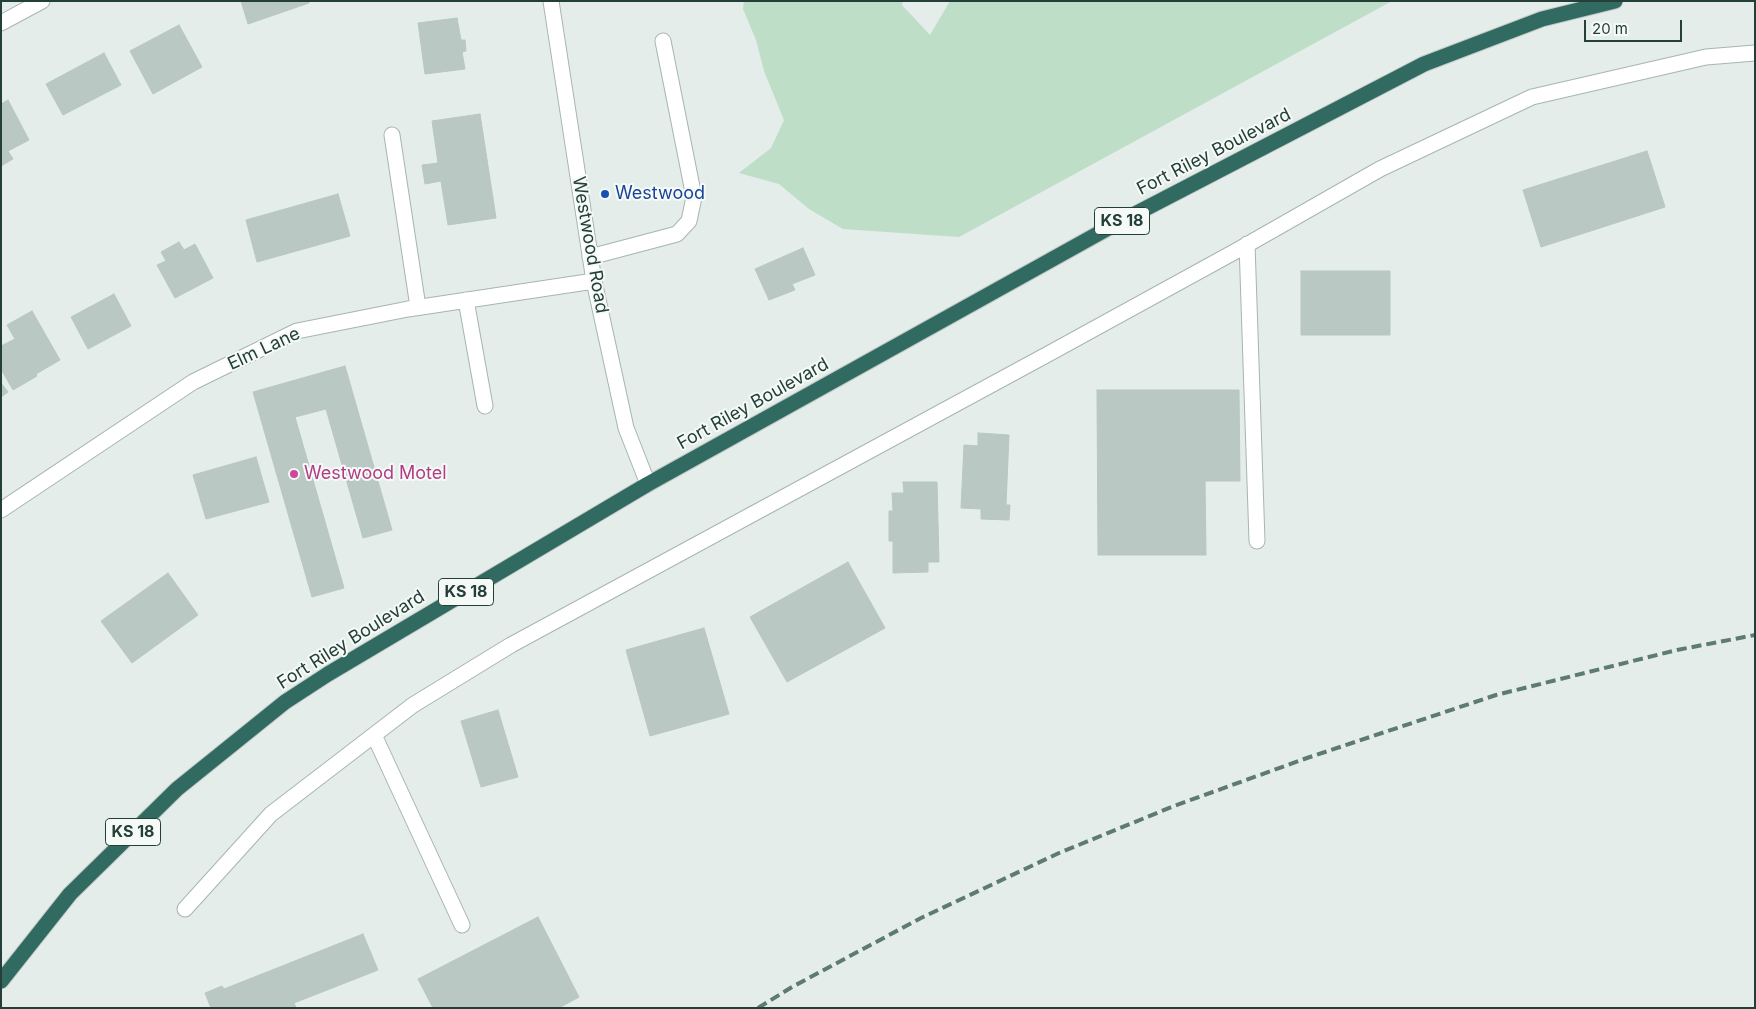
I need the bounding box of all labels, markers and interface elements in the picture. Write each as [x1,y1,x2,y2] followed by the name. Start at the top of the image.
[1586,10,1684,42] scale bar
[1592,19,1628,38] text: 20 m
[1133,104,1295,200] street label: Fort Riley Boulevard
[567,175,613,315] street label: Westwood Road
[615,183,705,205] place label: Westwood
[599,188,611,200] marker: Westwood
[1094,208,1150,235] road number: KS 18
[224,323,304,375] street label: Elm Lane
[674,353,832,455] street label: Fort Riley Boulevard
[304,463,447,485] place label: Westwood Motel
[288,468,300,480] marker: Westwood Motel
[438,578,494,606] road number: KS 18
[273,586,429,694] street label: Fort Riley Boulevard
[106,819,160,846] road number: KS 18

